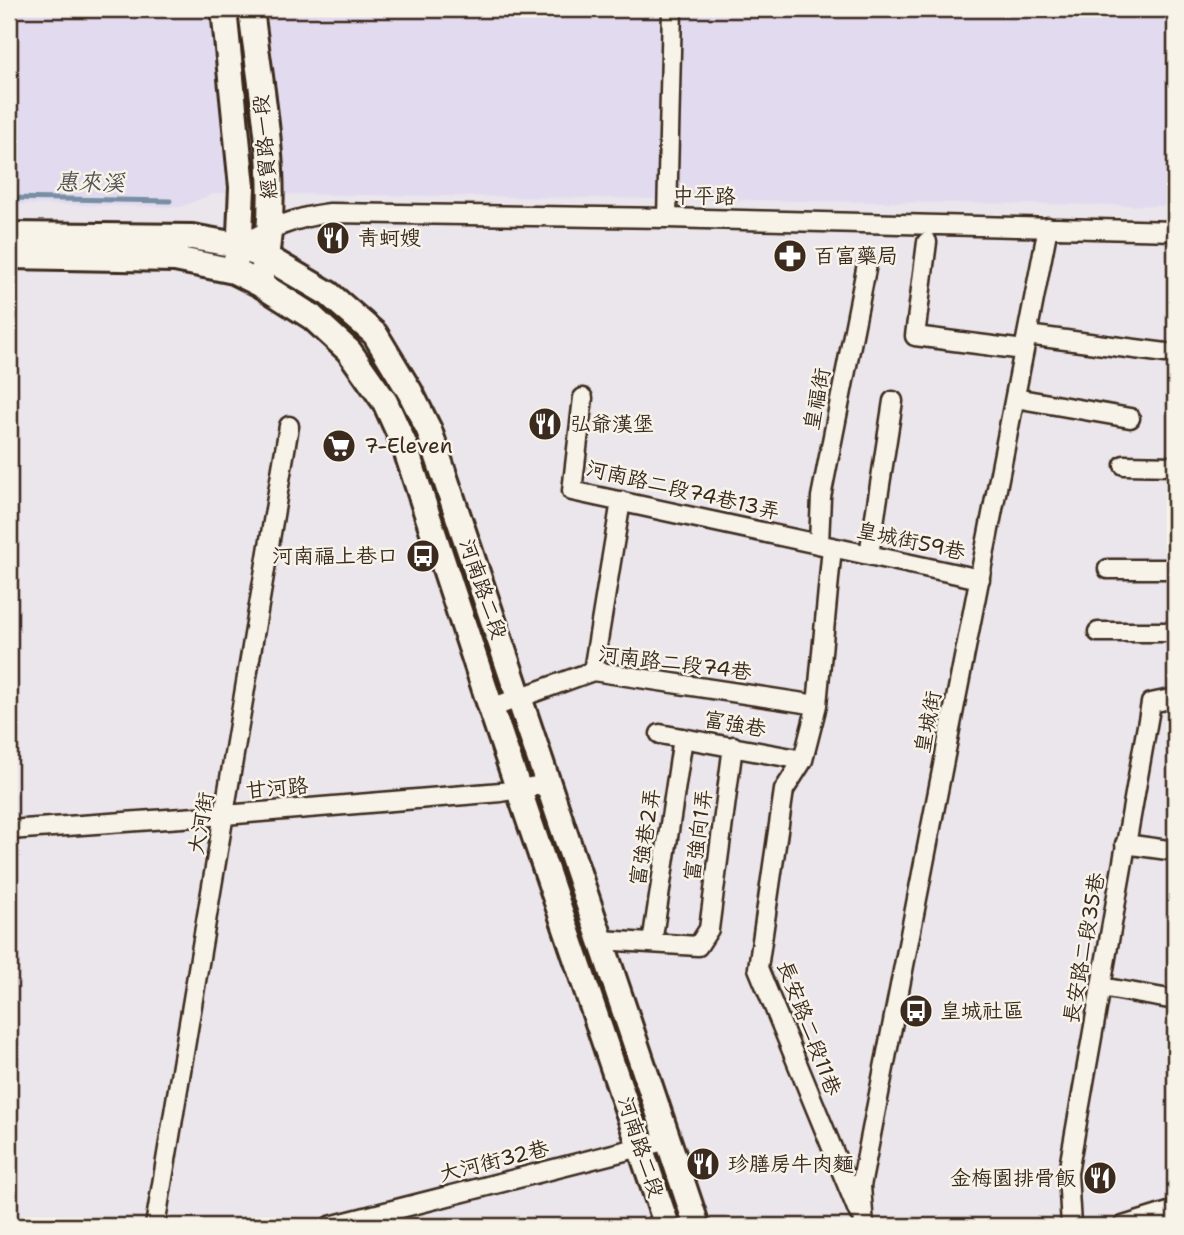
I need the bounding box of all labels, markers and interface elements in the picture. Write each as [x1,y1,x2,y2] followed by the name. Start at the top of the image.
[246,93,284,201] street label: 經貿路一段
[55,166,127,198] water label: 惠來溪
[672,181,736,211] street label: 中平路
[314,219,352,257] restaurant icon: 青蚵嫂
[358,224,421,252] place label: 青蚵嫂
[771,237,809,275] pharmacy icon: 百富藥局
[814,242,898,270] place label: 百富藥局
[797,365,837,433] street label: 皇福街
[526,405,564,443] restaurant icon: 弘爺漢堡
[570,410,654,438] place label: 弘爺漢堡
[320,427,358,465] supermarket icon: 7-Eleven
[364,432,453,460] place label: 7-Eleven
[583,454,783,526] street label: 河南路二段74巷13弄
[854,516,968,566] street label: 皇城街59巷
[453,535,513,643] street label: 河南路二段
[404,537,442,575] bus stop icon: 河南福上巷口
[272,542,398,570] place label: 河南福上巷口
[597,640,753,686] street label: 河南路二段74巷
[908,688,948,756] street label: 皇城街
[702,705,768,743] street label: 富強巷
[244,771,310,805] street label: 甘河路
[623,786,667,888] street label: 富強巷2弄
[678,787,718,883] street label: 富強向1弄
[182,790,220,856] street label: 大河街
[1057,870,1111,1026] street label: 長安路二段35巷
[770,956,848,1100] street label: 長安路二段11巷
[897,992,935,1030] bus stop icon: 皇城社區
[940,997,1024,1025] place label: 皇城社區
[611,1093,671,1201] street label: 河南路二段
[436,1134,552,1188] street label: 大河街32巷
[684,1145,722,1183] restaurant icon: 珍膳房牛肉麵
[728,1150,854,1178] place label: 珍膳房牛肉麵
[1081,1159,1119,1197] restaurant icon: 金梅園排骨飯
[950,1164,1076,1192] place label: 金梅園排骨飯

